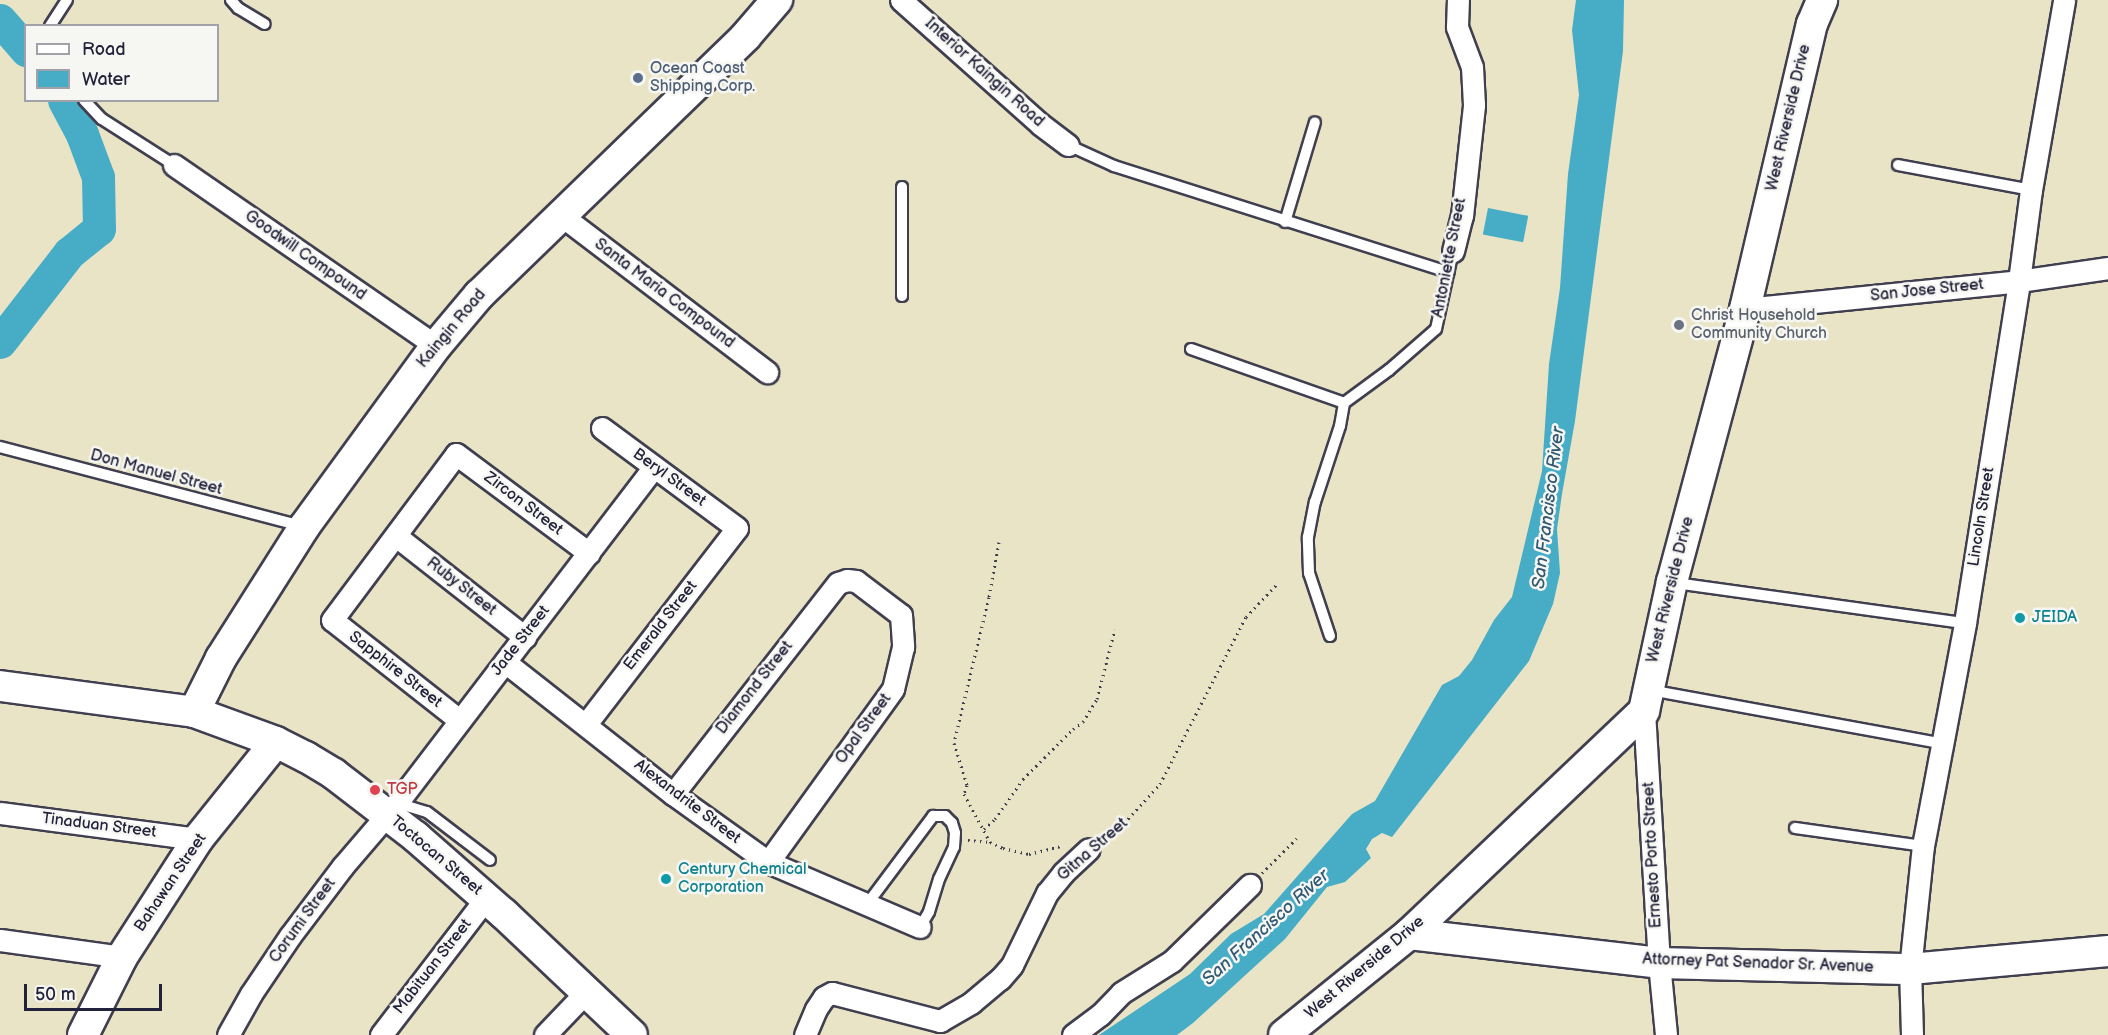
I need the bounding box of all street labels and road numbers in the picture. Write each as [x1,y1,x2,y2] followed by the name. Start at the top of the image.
[921,14,1047,132] street label: Interior Kaingin Road
[1763,43,1815,193] street label: West Riverside Drive
[1429,196,1471,320] street label: Antoniette Street
[241,207,369,305] street label: Goodwill Compound
[590,235,738,353] street label: Santa Maria Compound
[1869,275,1985,307] street label: San Jose Street
[413,286,491,372] street label: Kaingin Road
[629,445,709,511] street label: Beryl Street
[88,446,224,500] street label: Don Manuel Street
[1965,466,1999,568] street label: Lincoln Street
[480,468,566,540] street label: Zircon Street
[1644,515,1698,665] street label: West Riverside Drive
[422,553,500,621] street label: Ruby Street
[620,577,702,675] street label: Emerald Street
[488,602,554,680] street label: Jade Street
[345,628,445,712] street label: Sapphire Street
[713,637,797,739] street label: Diamond Street
[832,690,896,768] street label: Opal Street
[630,756,744,848] street label: Alexandrite Street
[1640,781,1666,929] street label: Ernesto Porto Street
[41,809,157,843] street label: Tinaduan Street
[386,812,486,900] street label: Toctocan Street
[1054,814,1132,886] street label: Gitna Street
[131,830,211,936] street label: Bahawan Street
[266,875,340,967] street label: Corumi Street
[1301,912,1429,1024] street label: West Riverside Drive
[390,916,476,1018] street label: Mabituan Street
[1641,950,1875,978] street label: Attorney Pat Senador Sr. Avenue

